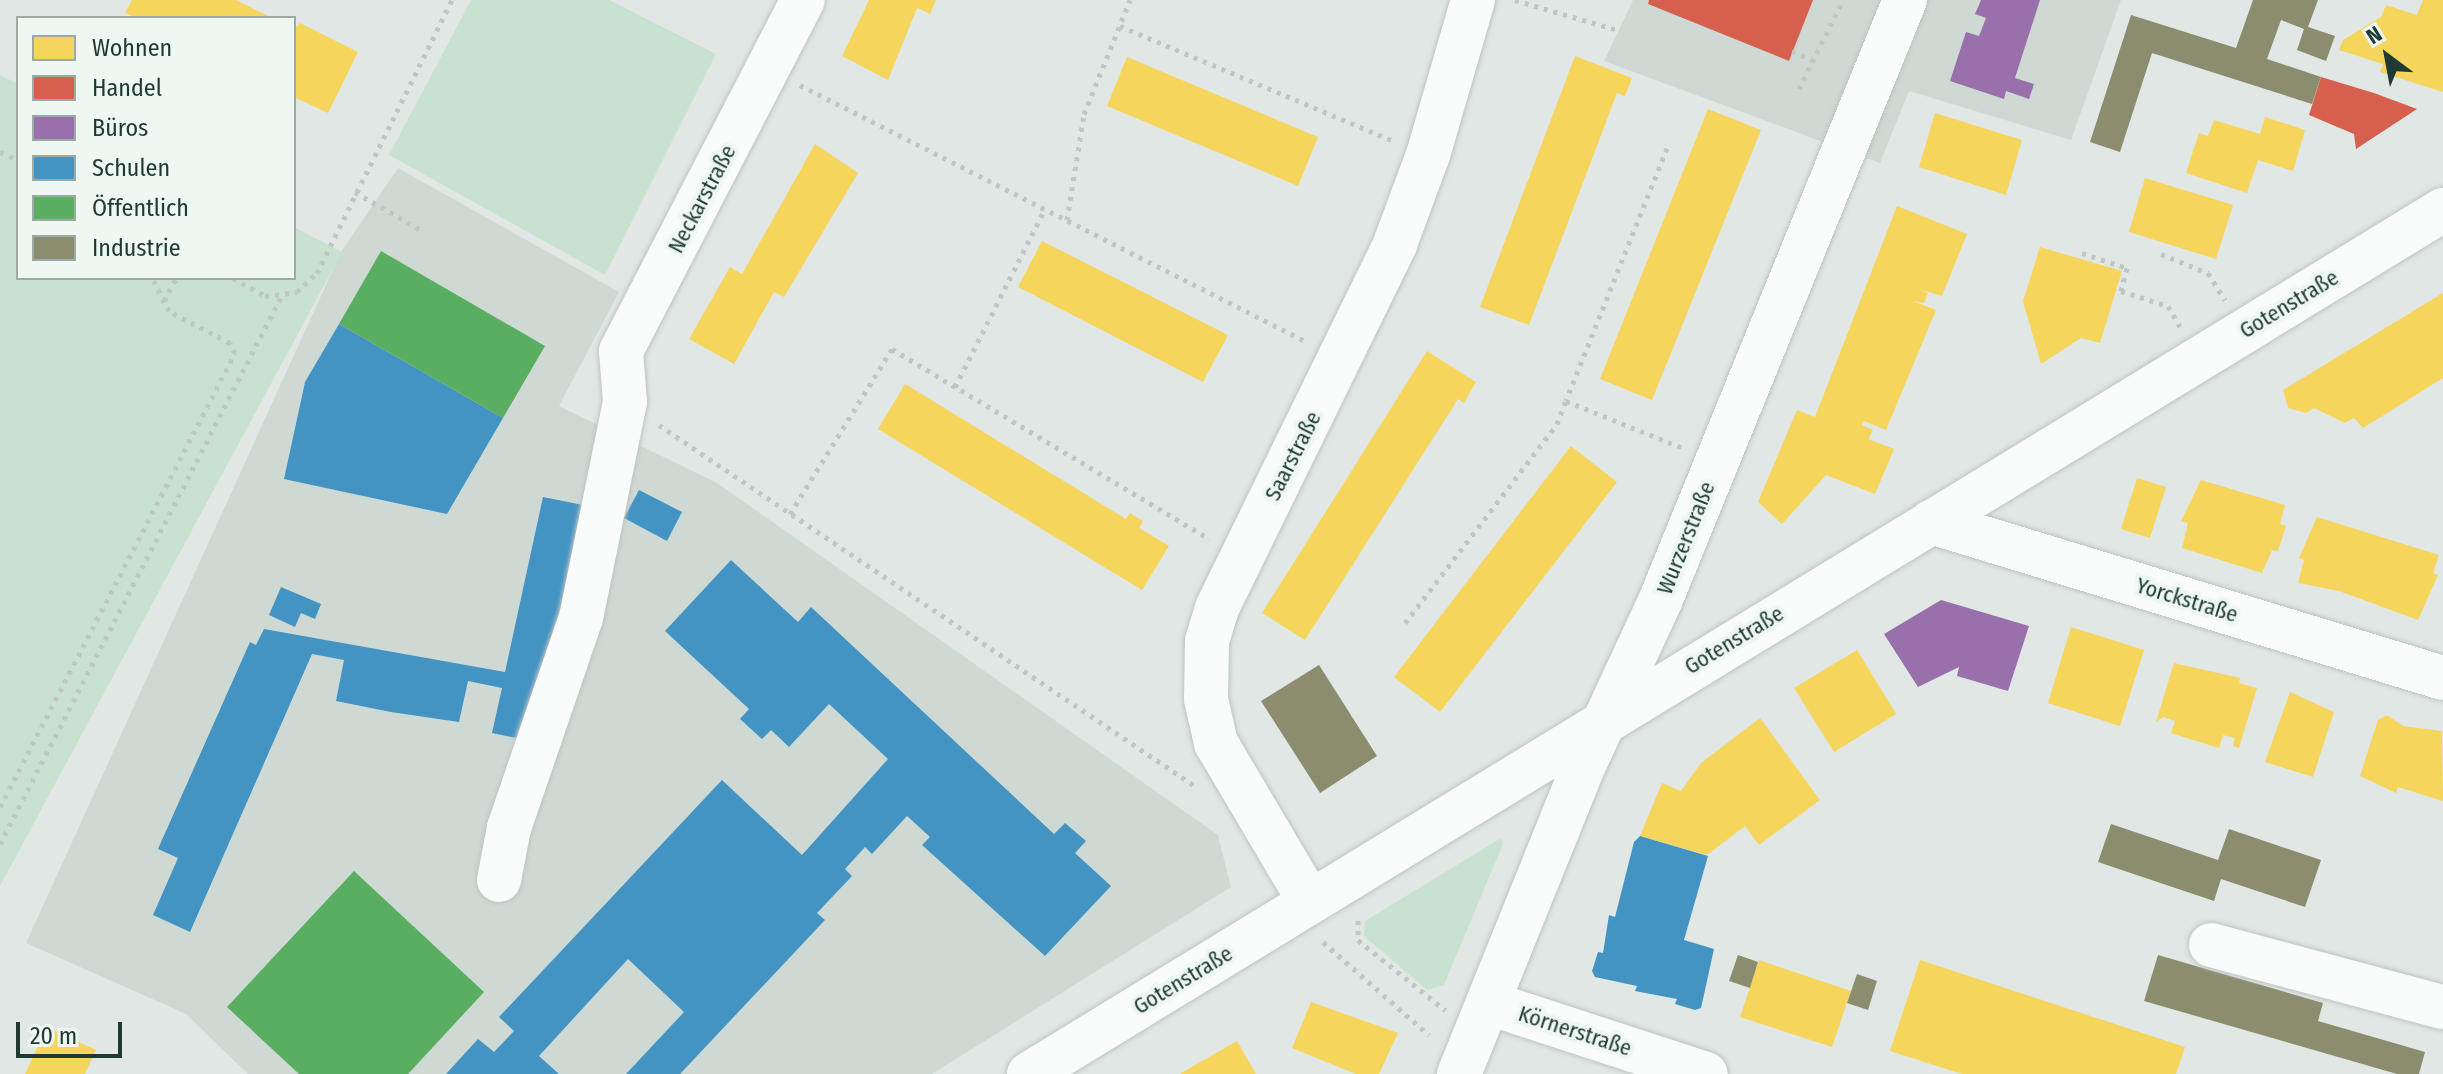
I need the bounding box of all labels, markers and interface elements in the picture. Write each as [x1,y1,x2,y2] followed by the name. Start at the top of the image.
[16,16,296,280] legend
[2347,16,2427,96] north arrow
[2361,20,2387,50] text: N
[92,34,172,62] text: Wohnen
[92,74,162,102] text: Handel
[92,114,148,142] text: Büros
[662,140,742,258] street label: Neckarstraße
[92,154,170,182] text: Schulen
[92,194,189,222] text: Öffentlich
[92,234,181,262] text: Industrie
[2235,264,2343,344] street label: Gotenstraße
[1259,407,1327,505] street label: Saarstraße
[1651,478,1721,598] street label: Wurzerstraße
[2133,572,2241,628] street label: Yorckstraße
[1680,600,1788,680] street label: Gotenstraße
[1129,940,1237,1020] street label: Gotenstraße
[1515,1000,1635,1062] street label: Körnerstraße
[20,1006,126,1056] scale bar
[30,1022,77,1050] text: 20 m

